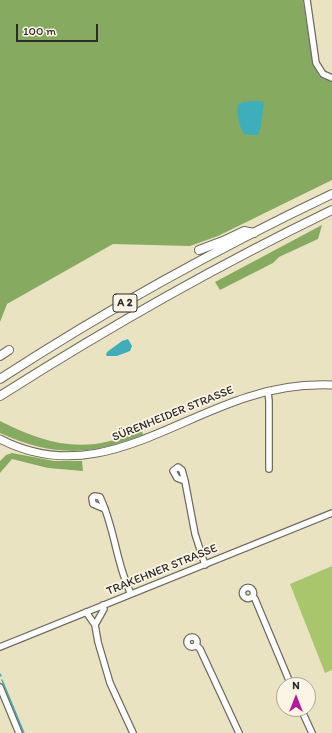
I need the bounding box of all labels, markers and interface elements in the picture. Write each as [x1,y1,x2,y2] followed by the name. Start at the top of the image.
[18,16,100,42] scale bar
[23,24,56,38] text: 100 m
[113,294,137,312] road number: A 2
[110,383,236,445] street label: SÜRENHEIDER STRASSE
[105,541,219,599] street label: TRAKEHNER STRASSE
[276,677,316,717] north arrow
[292,679,300,692] text: N

